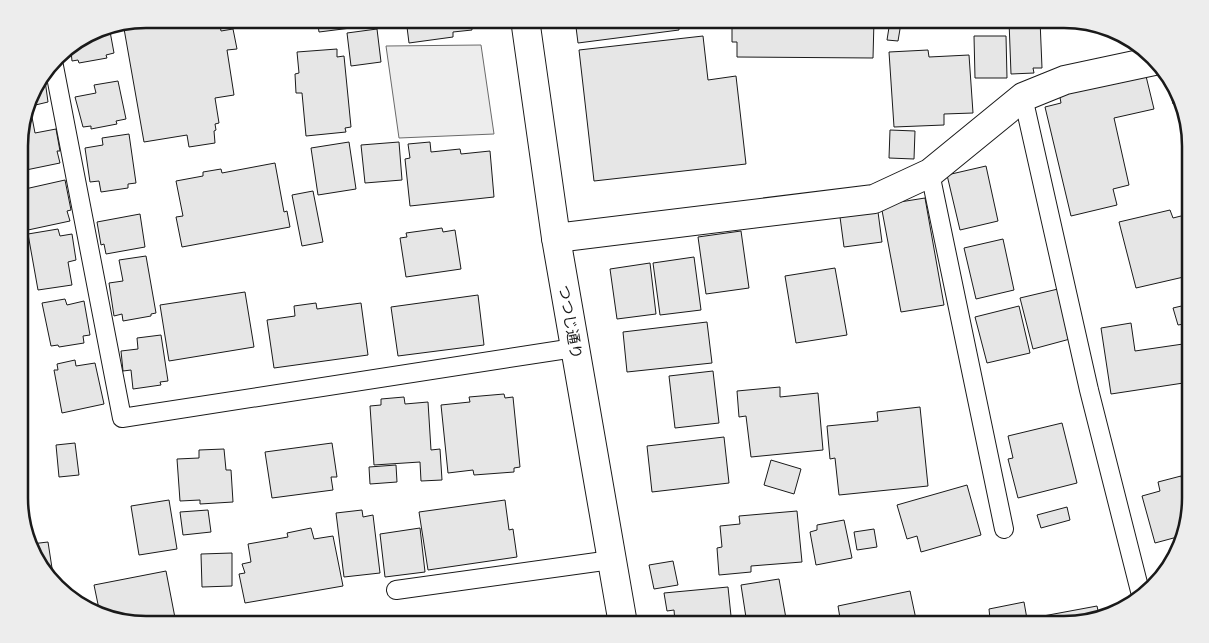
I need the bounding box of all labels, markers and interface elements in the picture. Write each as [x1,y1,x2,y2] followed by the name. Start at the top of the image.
[555,283,585,361] street label: つつじ通り

